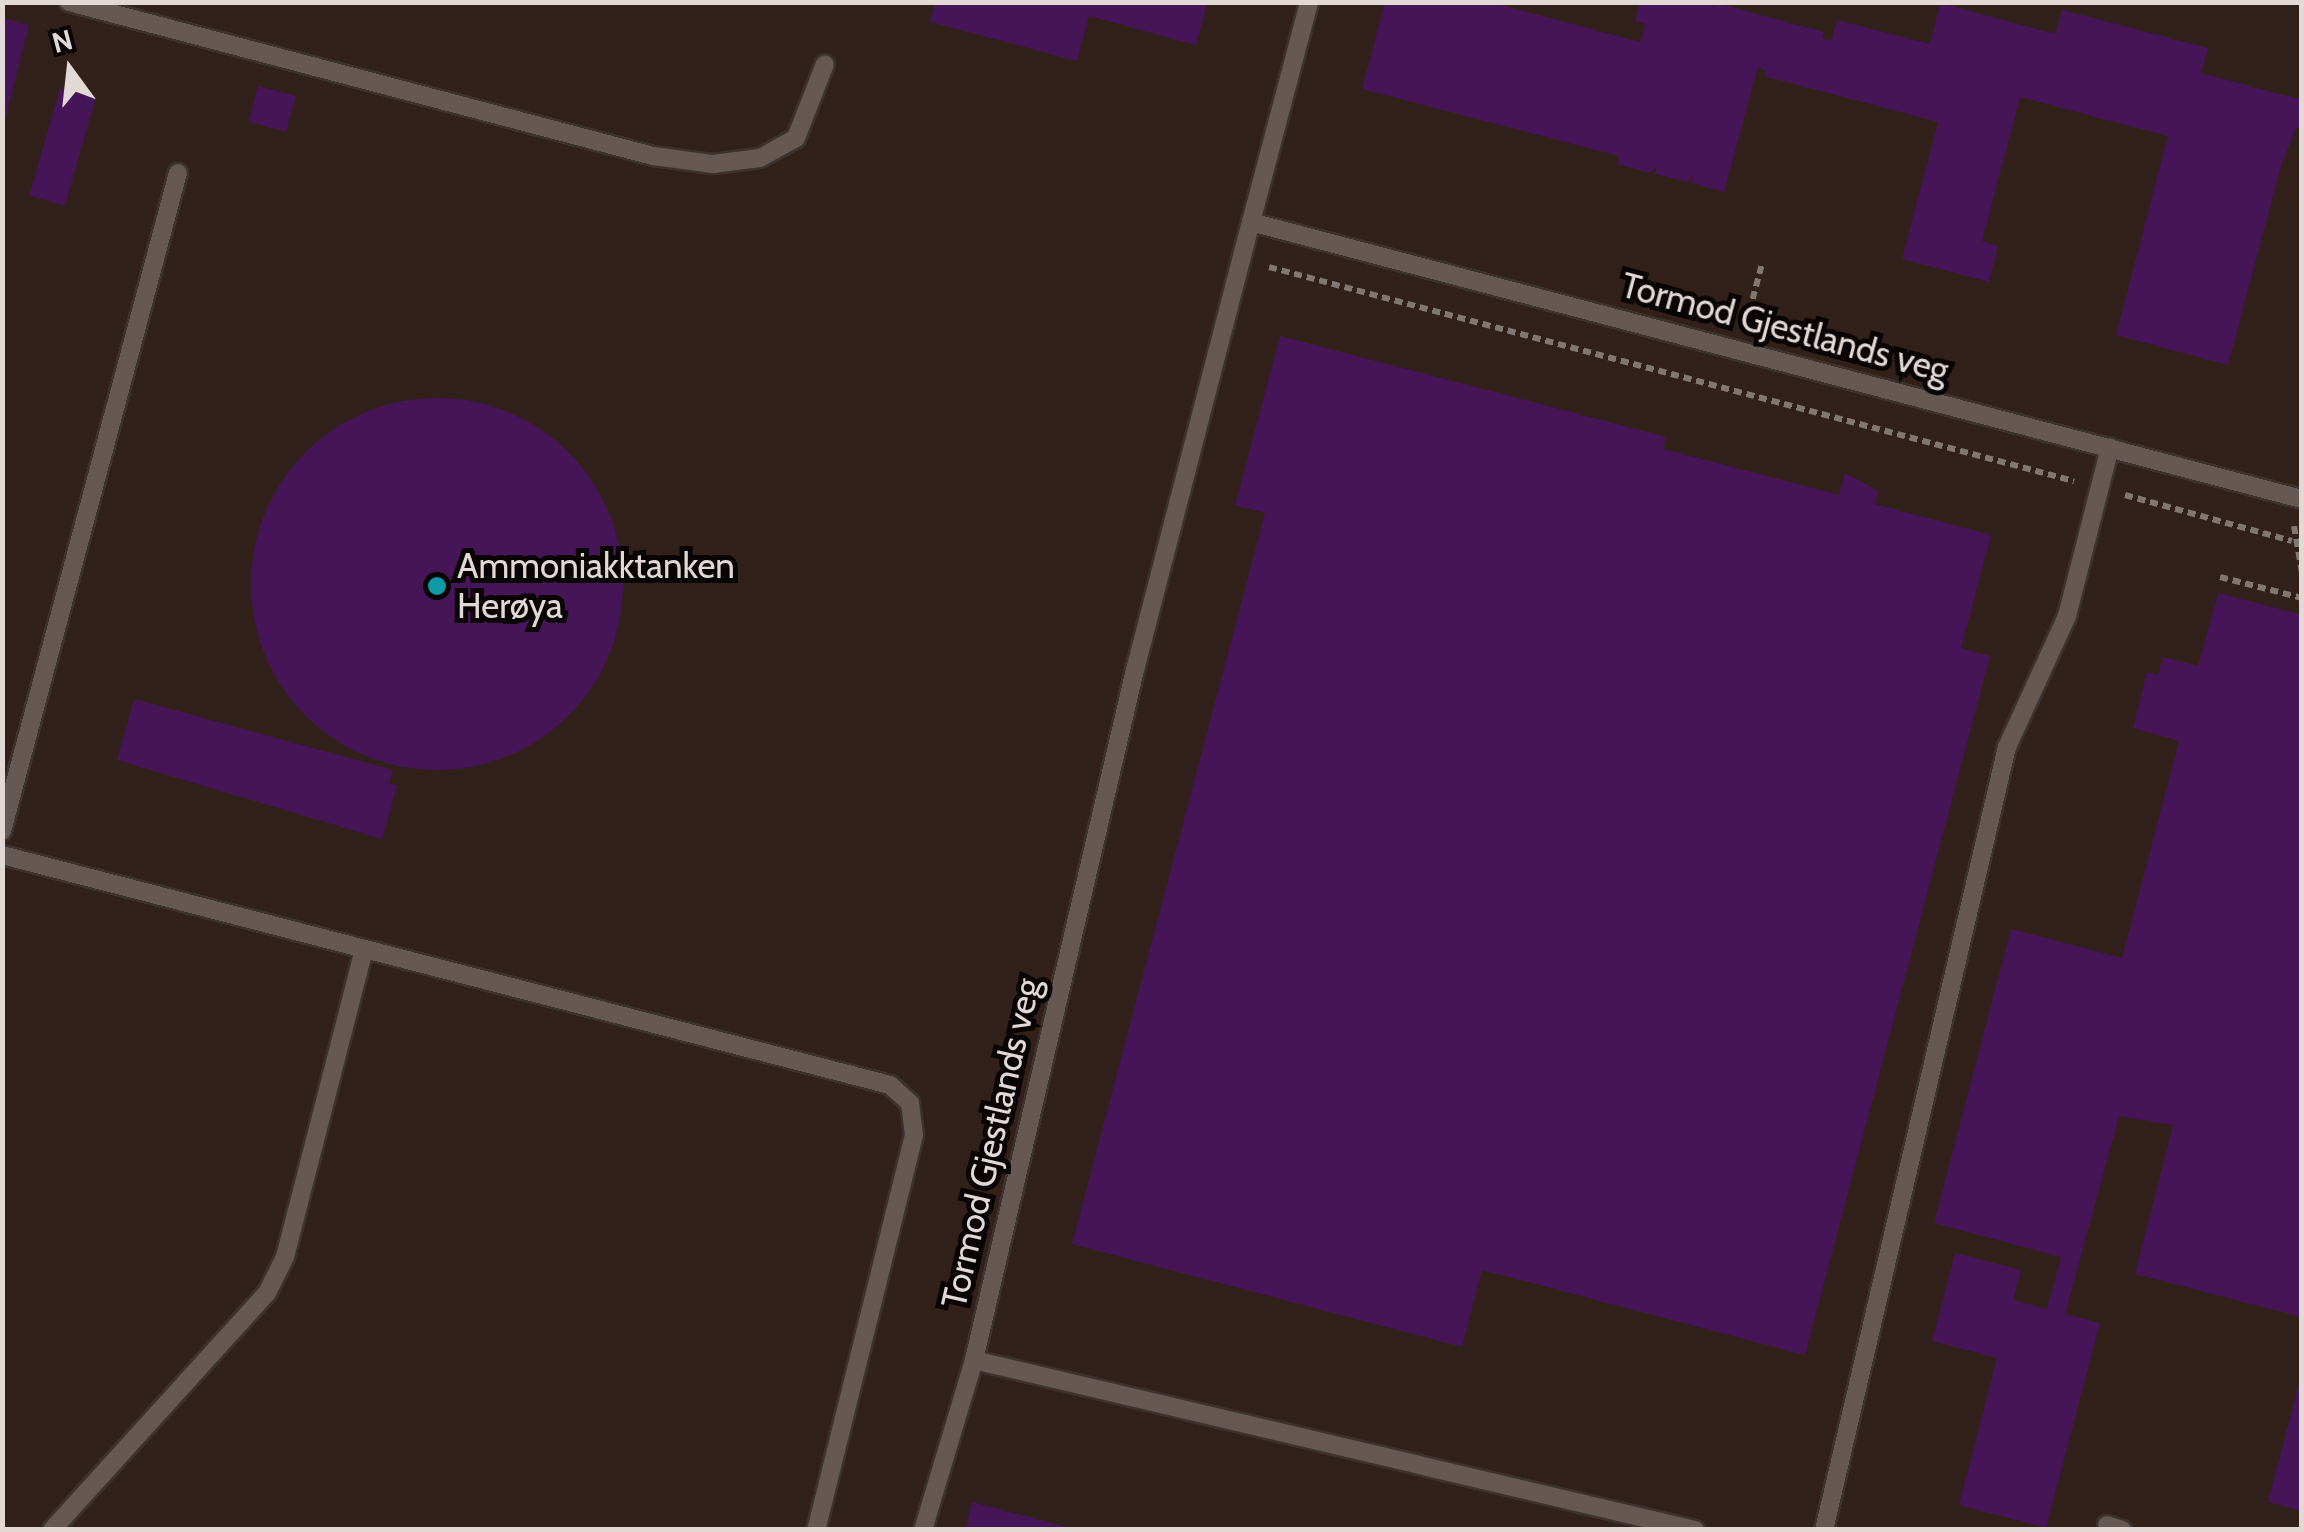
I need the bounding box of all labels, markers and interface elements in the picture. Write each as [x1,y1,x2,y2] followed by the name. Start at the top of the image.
[20,20,120,120] north arrow
[48,22,76,60] text: N
[1617,264,1953,392] street label: Tormod Gjestlands veg
[457,545,735,627] place label: Ammoniakktanken Herøya
[426,575,448,597] marker: Ammoniakktanken Herøya
[933,974,1049,1312] street label: Tormod Gjestlands veg

